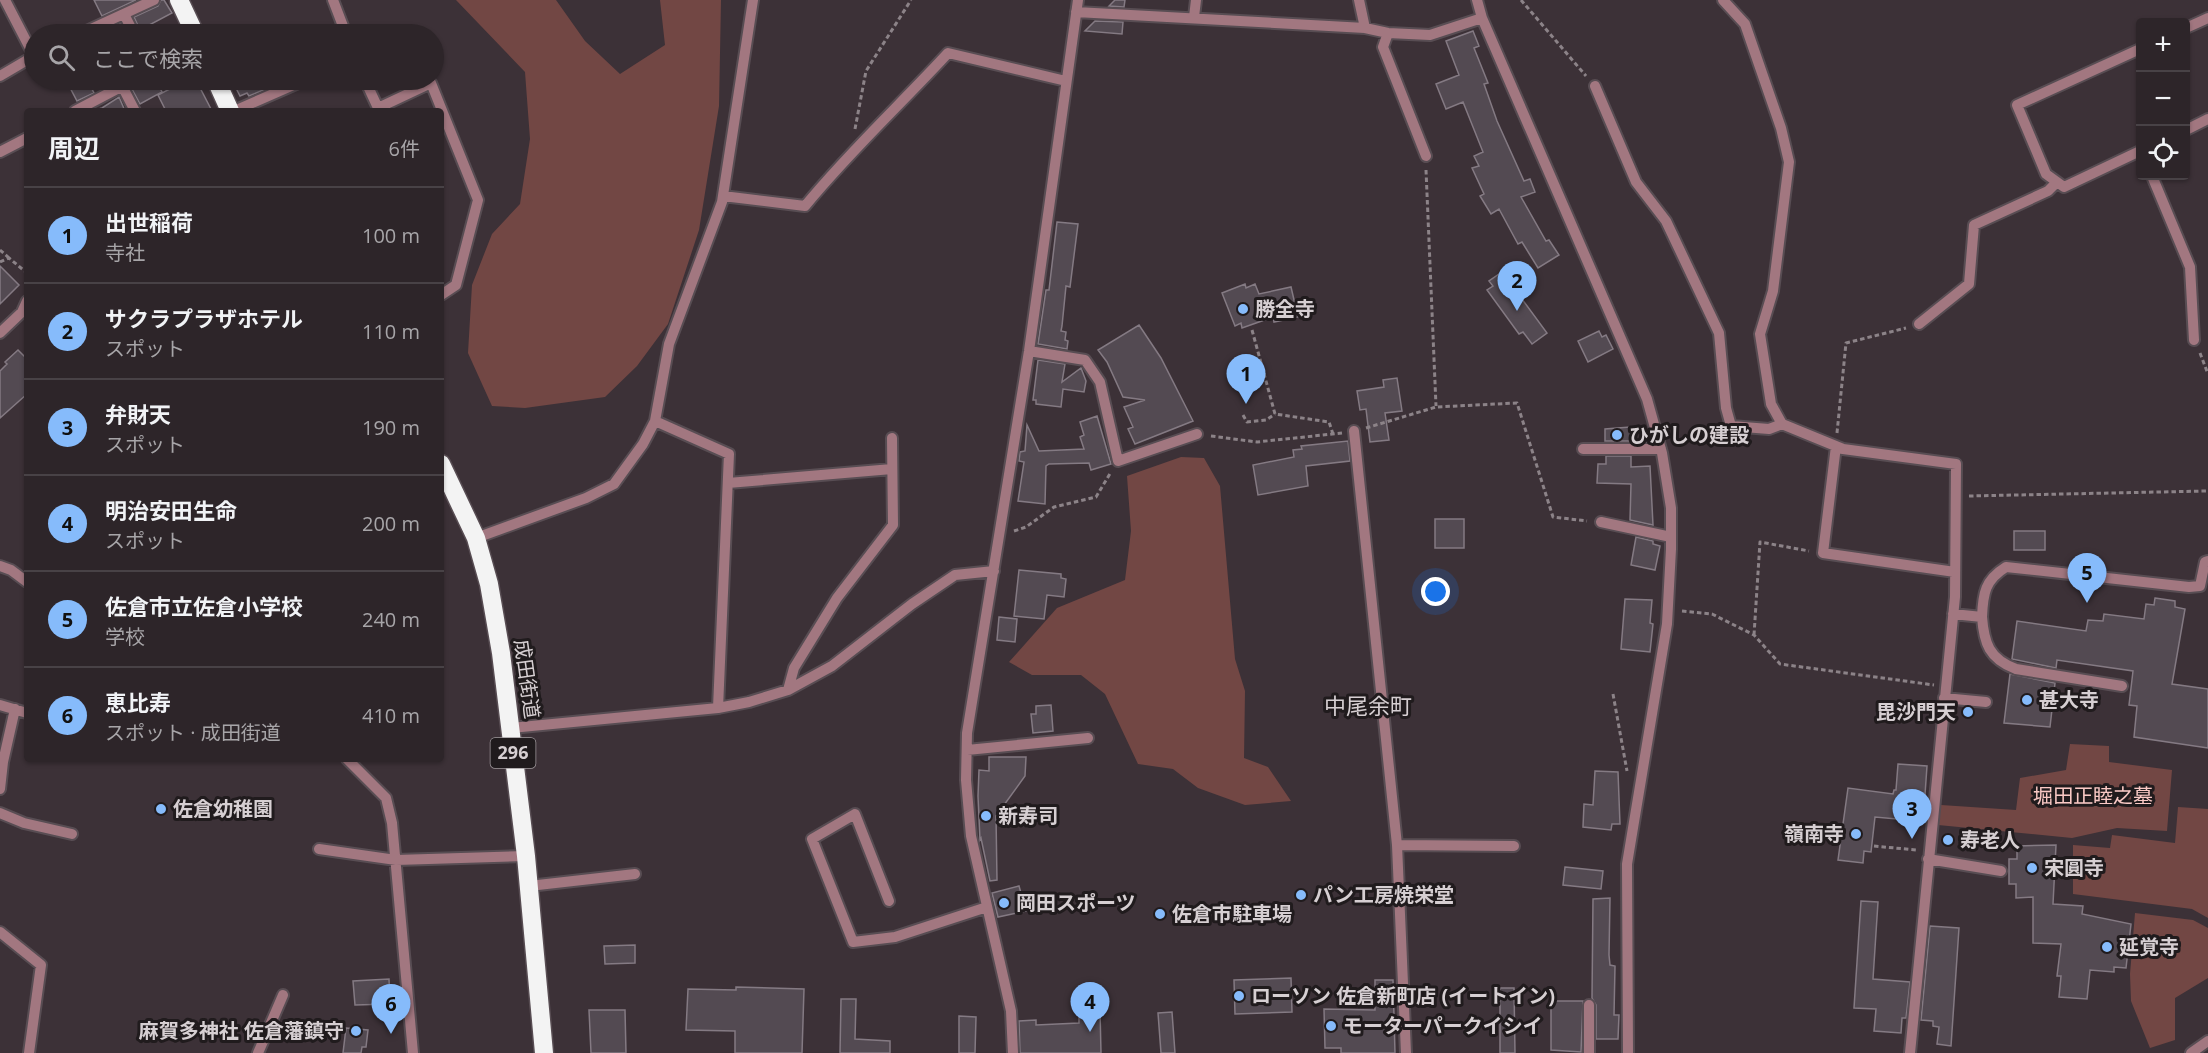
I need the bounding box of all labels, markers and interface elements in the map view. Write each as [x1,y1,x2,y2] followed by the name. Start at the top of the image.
[2136,18,2190,180] map controls
[2136,18,2190,72] button: +
[24,24,444,90] search box
[45,41,78,74] icon: search
[93,43,203,73] text: ここで検索
[2136,72,2190,126] button: −
[2136,126,2190,180] button: locate
[48,130,100,166] text: 周辺
[389,135,420,162] text: 6件
[105,207,193,237] text: 出世稲荷
[62,222,73,249] text: 1
[362,222,420,249] text: 100 m
[105,239,145,266] text: 寺社
[1498,262,1537,311] pin: 2
[1255,295,1315,322] place label: 勝全寺
[1236,302,1250,316] marker: 勝全寺
[105,303,303,333] text: サクラプラザホテル
[62,318,73,345] text: 2
[362,318,420,345] text: 110 m
[105,335,185,362] text: スポット
[1226,354,1266,404] pin: 1
[105,399,171,429] text: 弁財天
[62,414,73,441] text: 3
[362,414,420,441] text: 190 m
[1629,421,1749,448] place label: ひがしの建設
[1610,428,1624,442] marker: ひがしの建設
[105,431,185,458] text: スポット
[105,495,237,525] text: 明治安田生命
[62,510,73,537] text: 4
[362,510,420,537] text: 200 m
[105,527,185,554] text: スポット
[2068,554,2106,603] pin: 5
[1421,577,1450,606] your location
[105,591,303,621] text: 佐倉市立佐倉小学校
[62,606,73,633] text: 5
[362,606,420,633] text: 240 m
[105,623,145,650] text: 学校
[509,637,546,720] street label: 成田街道
[2039,686,2099,713] place label: 甚大寺
[105,687,171,717] text: 恵比寿
[1324,690,1412,720] district label: 中尾余町
[2020,693,2034,707] marker: 甚大寺
[1876,698,1956,725] place label: 毘沙門天
[62,702,73,729] text: 6
[362,702,420,729] text: 410 m
[1961,705,1975,719] marker: 毘沙門天
[105,719,281,746] text: スポット · 成田街道
[490,738,536,768] road number: 296
[2033,782,2153,809] park label: 堀田正睦之墓
[1892,790,1932,839] pin: 3
[173,795,273,822] place label: 佐倉幼稚園
[154,802,168,816] marker: 佐倉幼稚園
[998,802,1058,829] place label: 新寿司
[979,809,993,823] marker: 新寿司
[1784,820,1844,847] place label: 嶺南寺
[1960,826,2020,853] place label: 寿老人
[1849,827,1863,841] marker: 嶺南寺
[1941,833,1955,847] marker: 寿老人
[2044,854,2104,881] place label: 宋圓寺
[2025,861,2039,875] marker: 宋圓寺
[1313,881,1454,908] place label: パン工房焼栄堂
[1294,888,1308,902] marker: パン工房焼栄堂
[1016,889,1136,916] place label: 岡田スポーツ
[997,896,1011,910] marker: 岡田スポーツ
[1172,900,1292,927] place label: 佐倉市駐車場
[1153,907,1167,921] marker: 佐倉市駐車場
[2119,933,2179,960] place label: 延覚寺
[2100,940,2114,954] marker: 延覚寺
[1070,982,1110,1032] pin: 4
[1251,982,1555,1009] place label: ローソン 佐倉新町店 (イートイン)
[372,984,410,1034] pin: 6
[1232,989,1246,1003] marker: ローソン 佐倉新町店 (イートイン)
[1343,1012,1543,1039] place label: モーターパークイシイ
[139,1017,344,1044] place label: 麻賀多神社 佐倉藩鎮守
[1324,1019,1338,1033] marker: モーターパークイシイ
[349,1024,363,1038] marker: 麻賀多神社 佐倉藩鎮守

